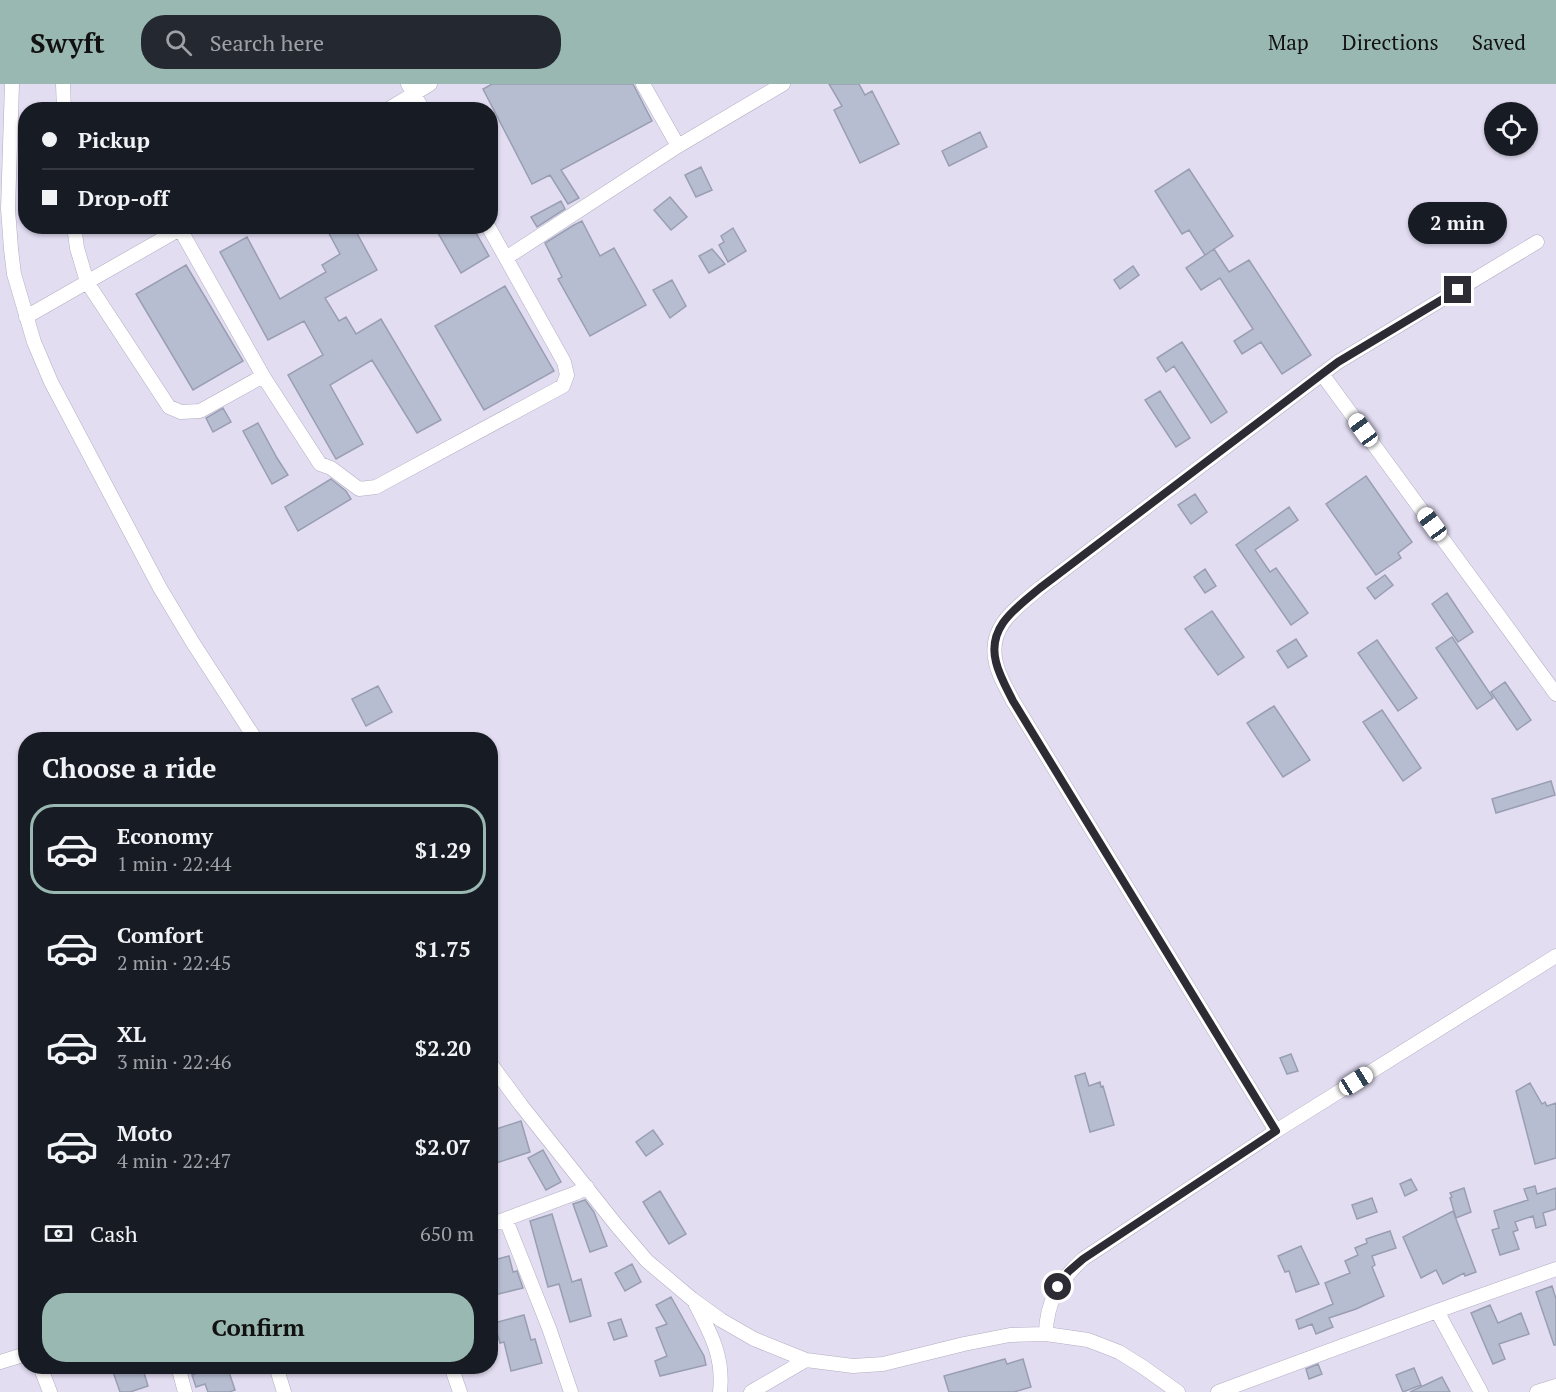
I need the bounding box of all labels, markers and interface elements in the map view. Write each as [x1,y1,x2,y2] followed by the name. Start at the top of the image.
[141,15,561,69] search box
[30,24,105,61] text: Swyft
[162,26,195,59] icon: search
[210,28,324,57] text: Search here
[1268,28,1309,56] text: Map
[1342,28,1439,56] text: Directions
[1472,28,1526,56] text: Saved
[1484,102,1538,156] map controls
[1484,102,1538,156] button: locate
[78,125,150,154] text: Pickup
[78,183,169,212] text: Drop-off
[1408,203,1508,245] callout: 2 min
[1430,209,1485,236] text: 2 min
[1444,276,1471,303] route end
[1345,410,1381,450] car
[1414,504,1450,544] car
[42,750,217,786] text: Choose a ride
[117,821,213,850] text: Economy
[45,822,99,876] icon: car
[415,835,471,864] text: $1.29
[117,850,231,877] text: 1 min · 22:44
[117,920,203,949] text: Comfort
[45,921,99,975] icon: car
[415,934,471,963] text: $1.75
[117,949,231,976] text: 2 min · 22:45
[117,1019,146,1048] text: XL
[45,1020,99,1074] icon: car
[415,1033,471,1062] text: $2.20
[117,1048,231,1075] text: 3 min · 22:46
[1336,1064,1376,1098] car
[117,1118,172,1147] text: Moto
[45,1119,99,1173] icon: car
[415,1132,471,1161] text: $2.07
[117,1147,231,1174] text: 4 min · 22:47
[42,1217,75,1250] icon: cash
[90,1219,138,1248] text: Cash
[420,1220,474,1247] text: 650 m
[1044,1273,1071,1300] route start
[42,1293,474,1362] button: Confirm

